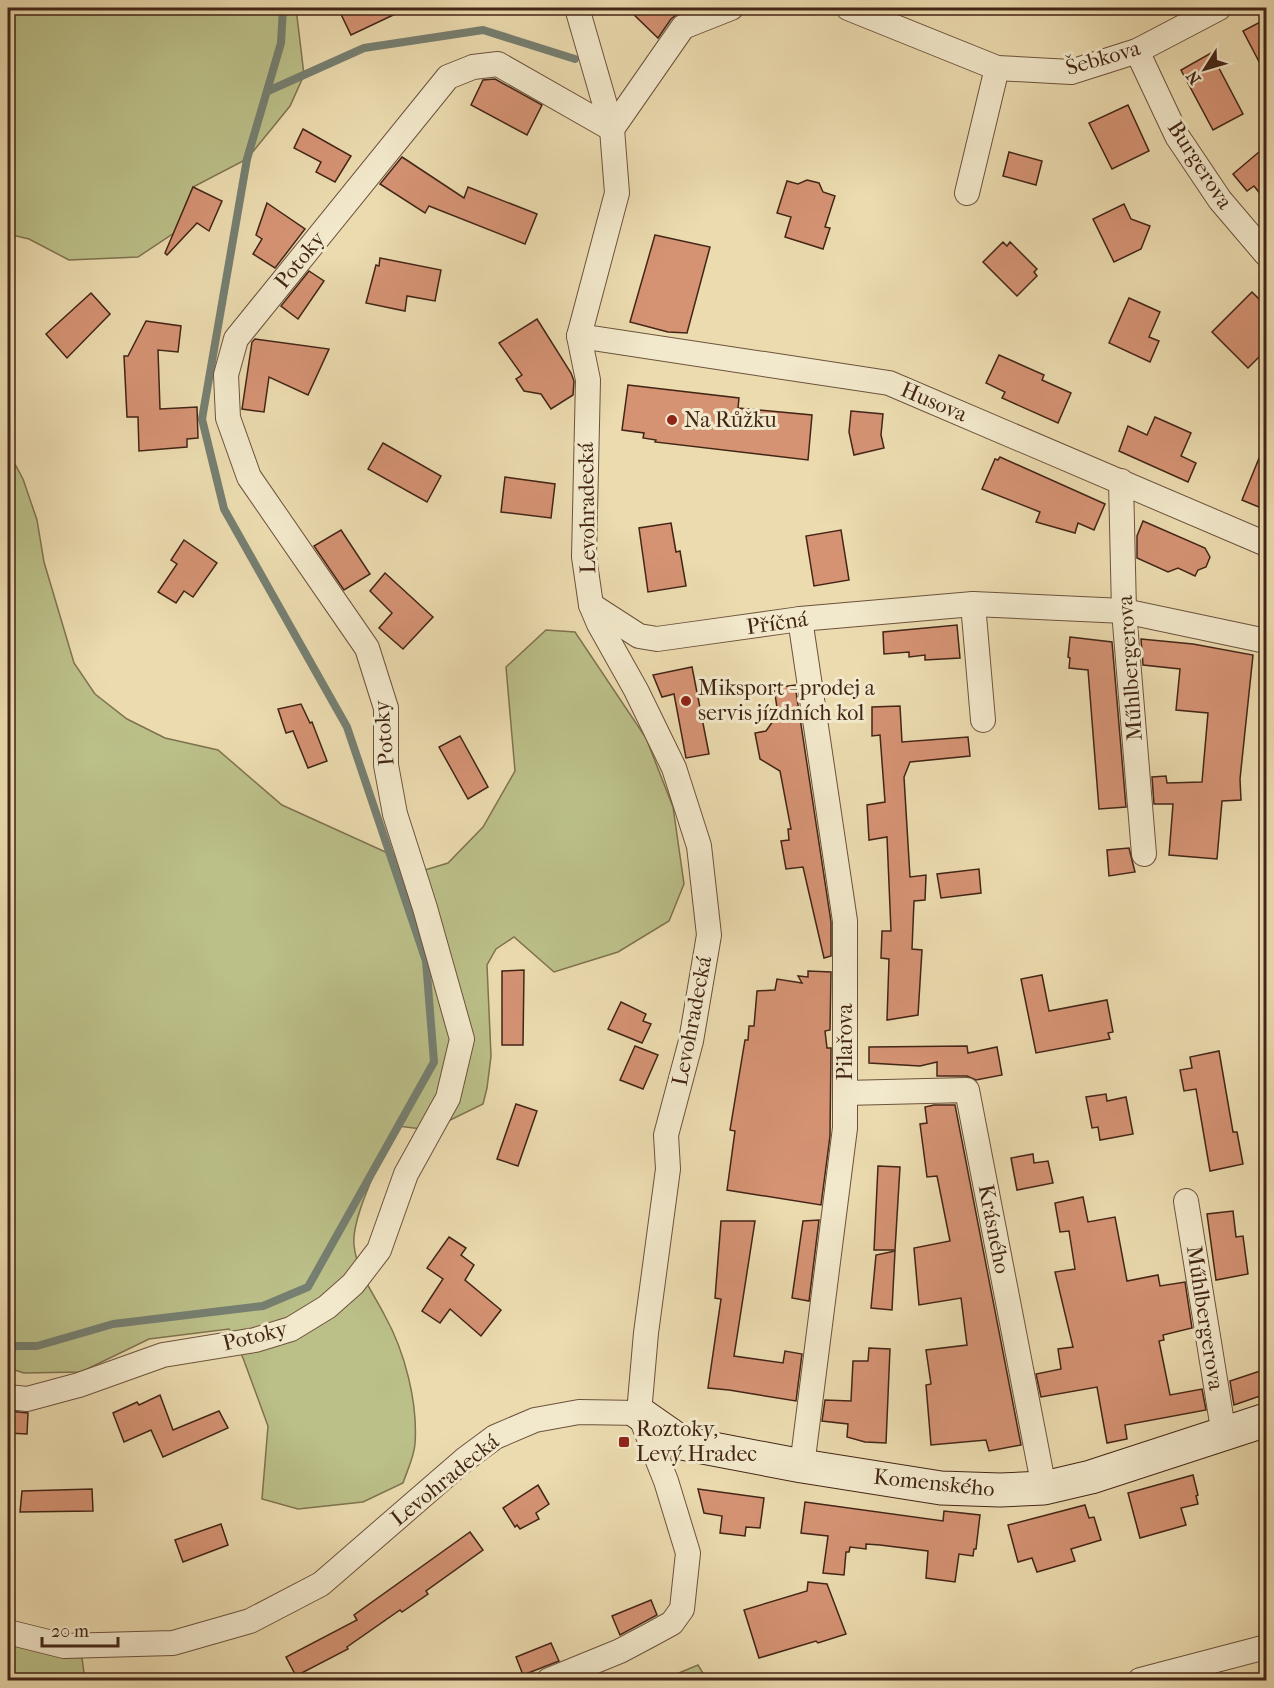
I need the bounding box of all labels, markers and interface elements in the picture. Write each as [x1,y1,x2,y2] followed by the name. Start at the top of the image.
[1062,34,1144,81] street label: Šebkova
[1175,39,1235,99] north arrow
[1182,66,1205,88] text: N
[1162,116,1238,215] street label: Burgerova
[269,225,332,294] street label: Potoky
[897,376,972,428] street label: Husova
[684,407,777,433] place label: Na Růžku
[665,413,679,427] marker: Na Růžku
[573,441,601,574] street label: Levohradecká
[1112,594,1148,742] street label: Műhlbergerova
[745,606,810,640] street label: Příčná
[698,675,876,726] place label: Miksport - prodej a servis jízdních kol
[679,694,693,708] marker: Miksport - prodej a servis jízdních kol
[368,698,400,767] street label: Potoky
[667,953,717,1088] street label: Levohradecká
[832,1003,858,1080] street label: Pilařova
[973,1182,1015,1276] street label: Krásného
[1181,1244,1229,1393] street label: Műhlbergerova
[220,1315,291,1357] street label: Potoky
[636,1416,757,1467] place label: Roztoky, Levý Hradec
[386,1428,505,1531] street label: Levohradecká
[617,1435,631,1449] marker: Roztoky, Levý Hradec
[872,1464,996,1502] street label: Komenského
[42,1610,118,1648] scale bar
[51,1621,89,1642] text: 20 m

